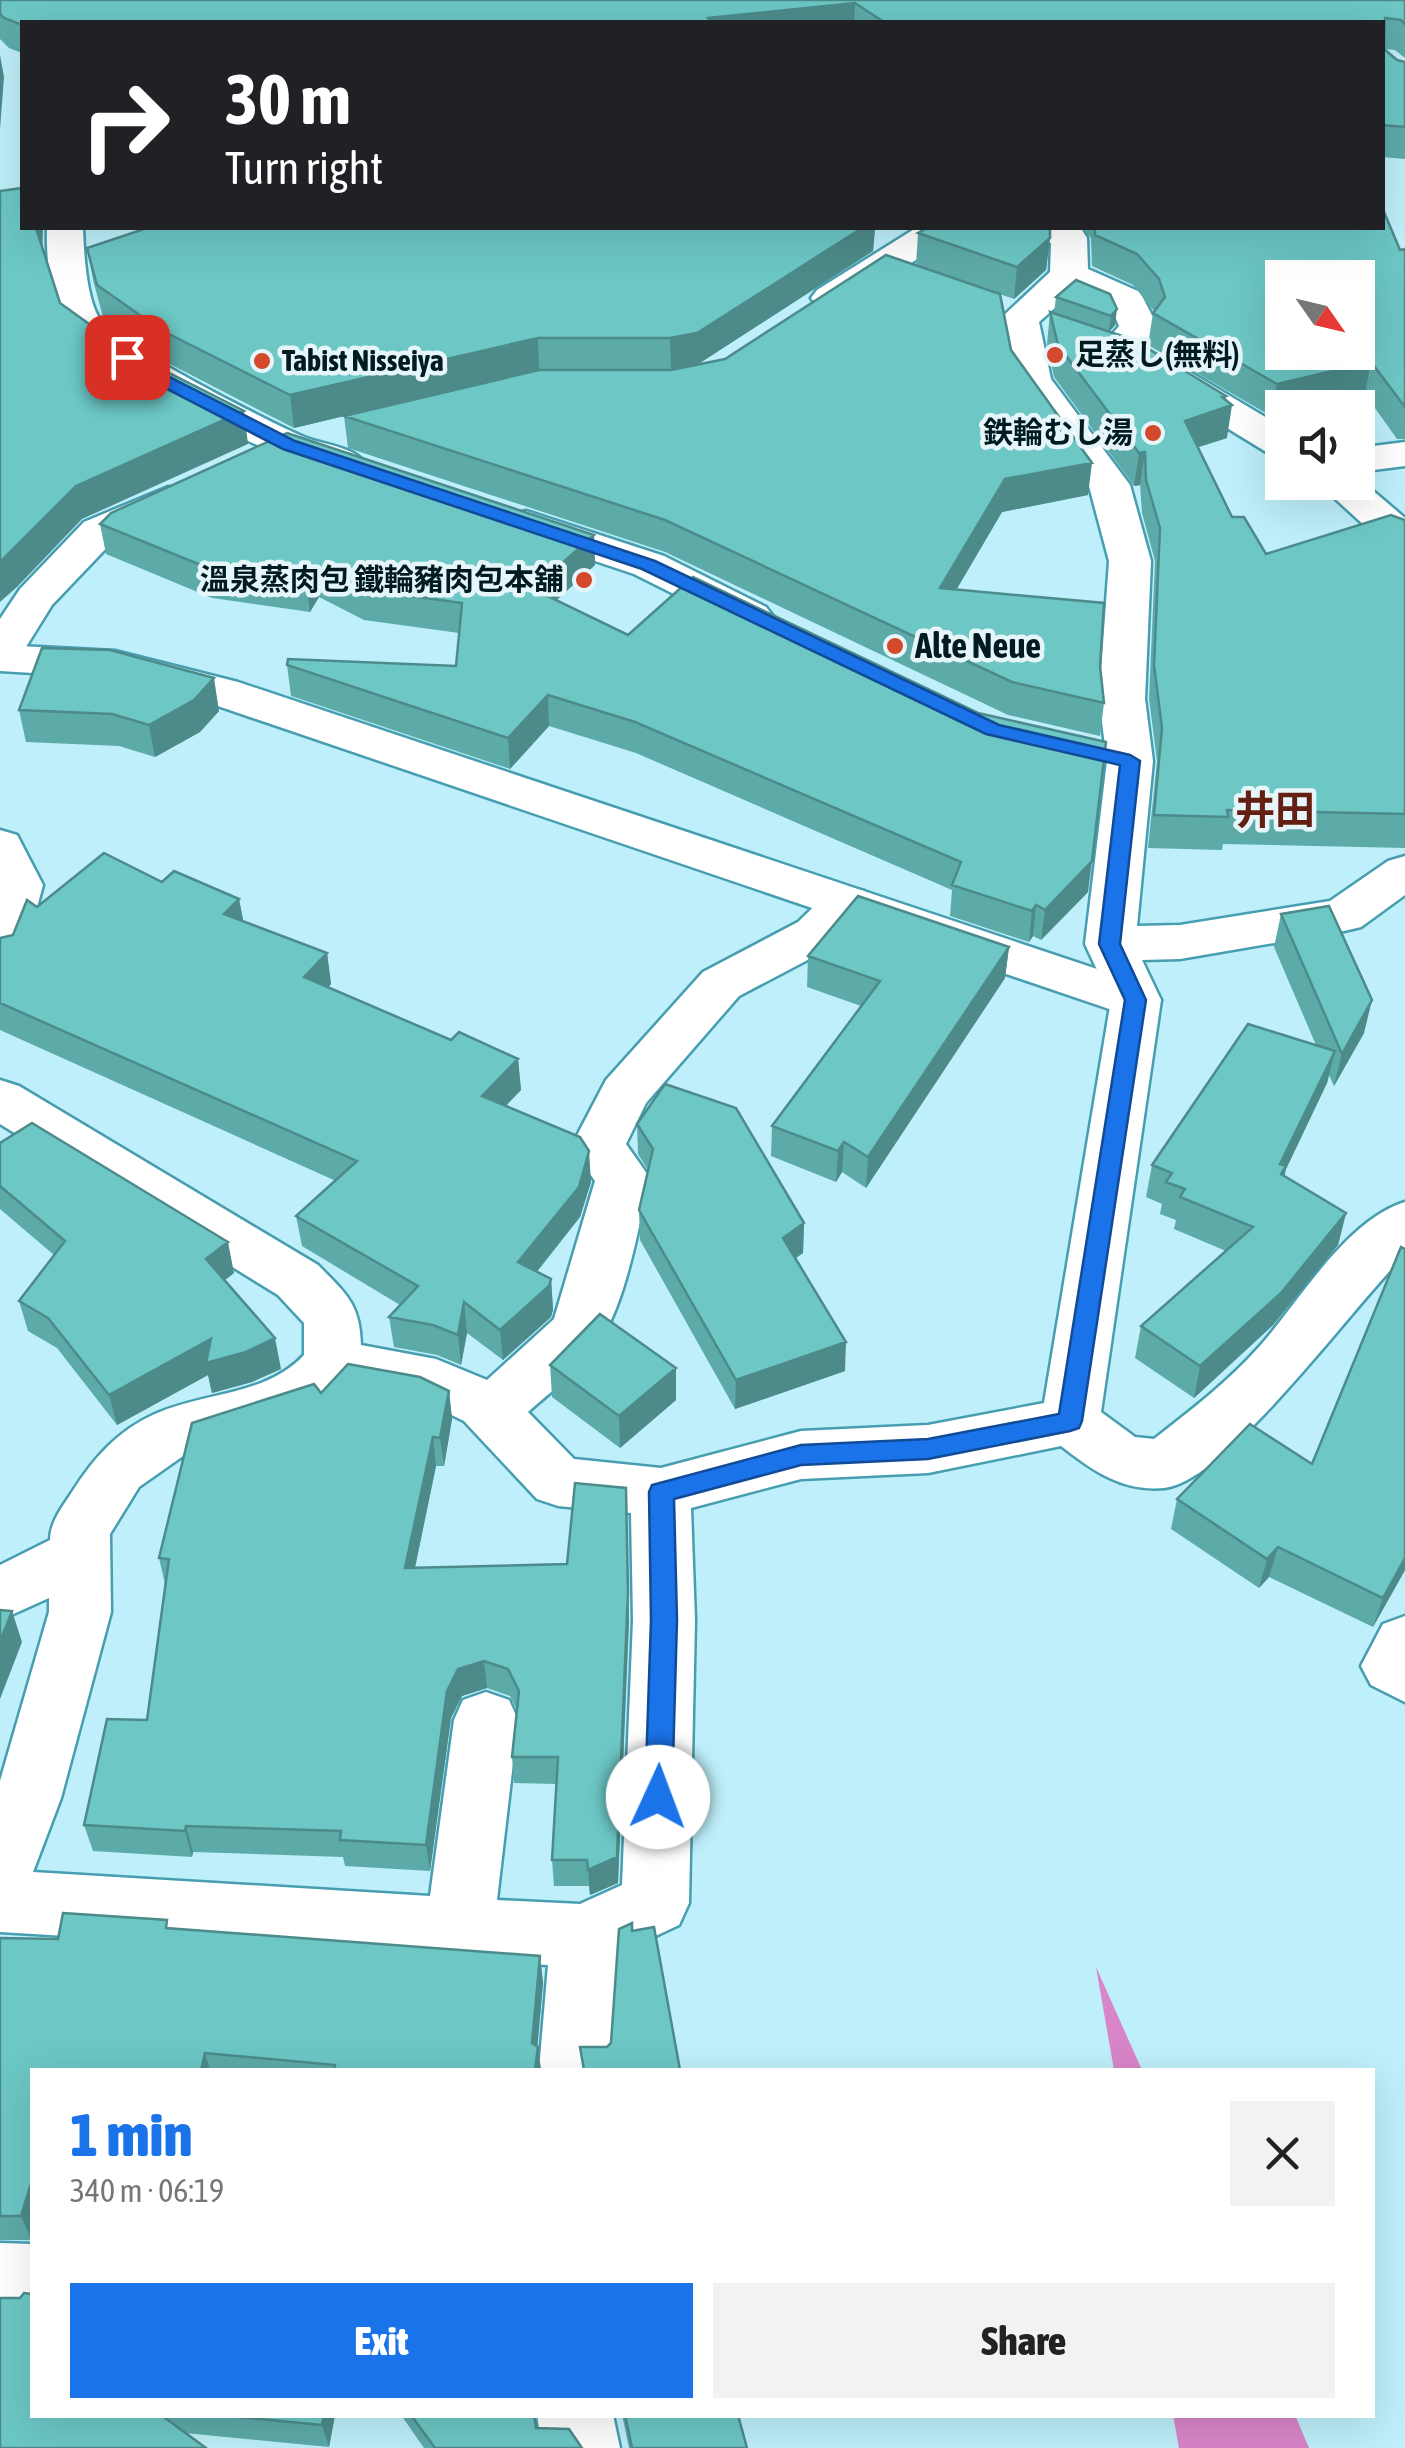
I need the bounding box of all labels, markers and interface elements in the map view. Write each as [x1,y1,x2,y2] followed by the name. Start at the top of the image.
[225,59,351,139] text: 30 m
[60,60,190,190] icon: right
[225,142,383,194] text: Turn right
[1265,260,1375,370] north arrow
[1265,260,1375,500] map controls
[85,315,170,400] pin
[100,330,155,385] icon: arrive
[1075,337,1239,371] place label: 足蒸し(無料)
[282,343,444,377] place label: Tabist Nisseiya
[1044,344,1066,366] marker: 足蒸し(無料)
[251,350,273,372] marker: Tabist Nisseiya
[1265,390,1375,500] button: sound
[983,415,1133,449] place label: 鉄輪むし湯
[1142,422,1164,444] marker: 鉄輪むし湯
[200,562,564,596] place label: 溫泉蒸肉包 鐵輪豬肉包本舖
[573,569,595,591] marker: 溫泉蒸肉包 鐵輪豬肉包本舖
[914,625,1041,665] place label: Alte Neue
[884,635,906,657] marker: Alte Neue
[1235,787,1315,832] district label: 井田
[606,1745,710,1849] position arrow
[70,2100,193,2169] text: 1 min
[1230,2101,1335,2206] button: close
[70,2172,224,2209] text: 340 m · 06:19
[70,2283,693,2398] button: Exit
[713,2283,1335,2398] button: Share

